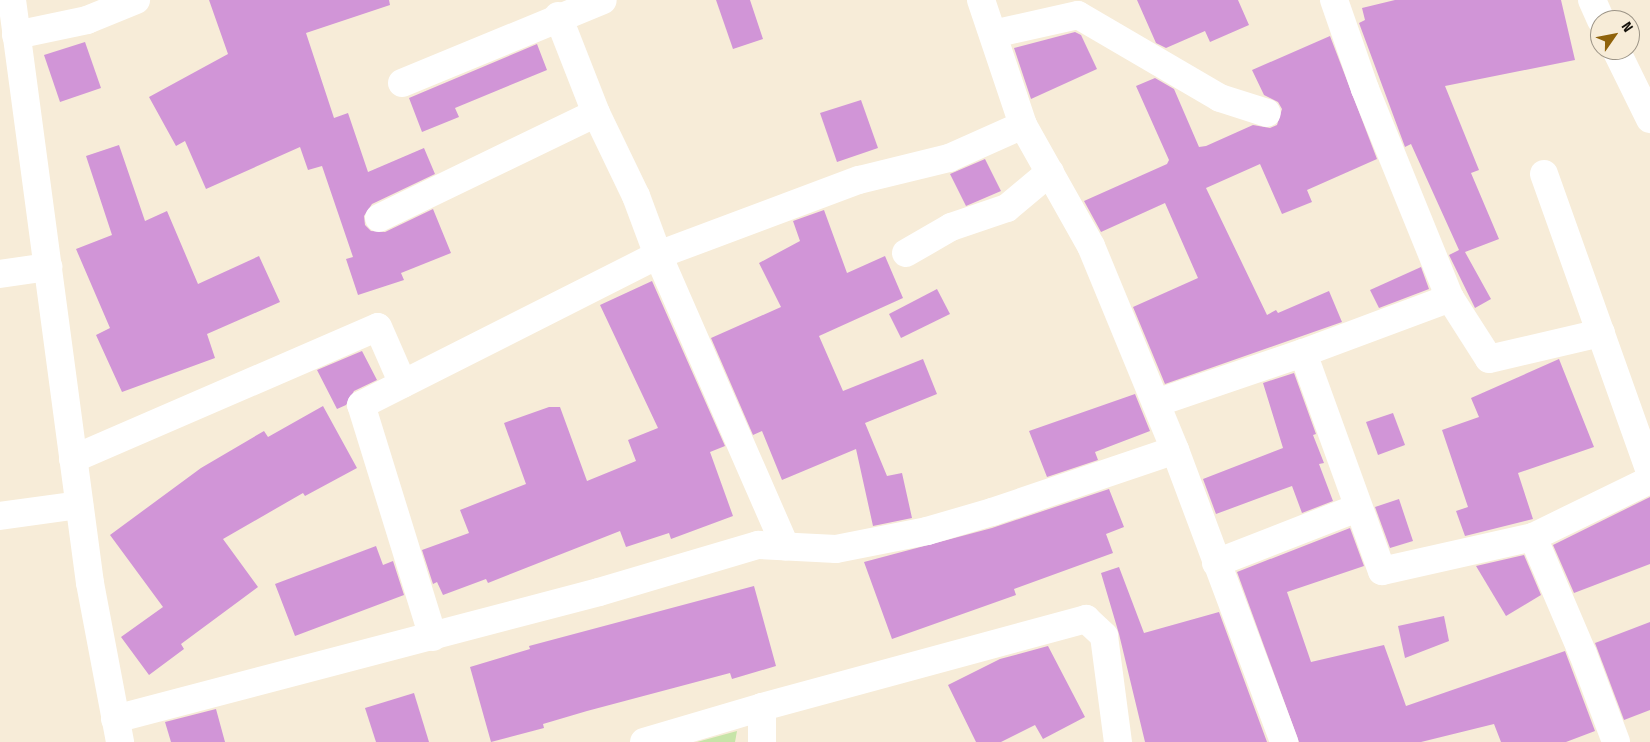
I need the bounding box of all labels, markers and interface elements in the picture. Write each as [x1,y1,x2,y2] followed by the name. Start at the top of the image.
[1590,10,1640,60] north arrow
[1618,19,1637,35] text: N

